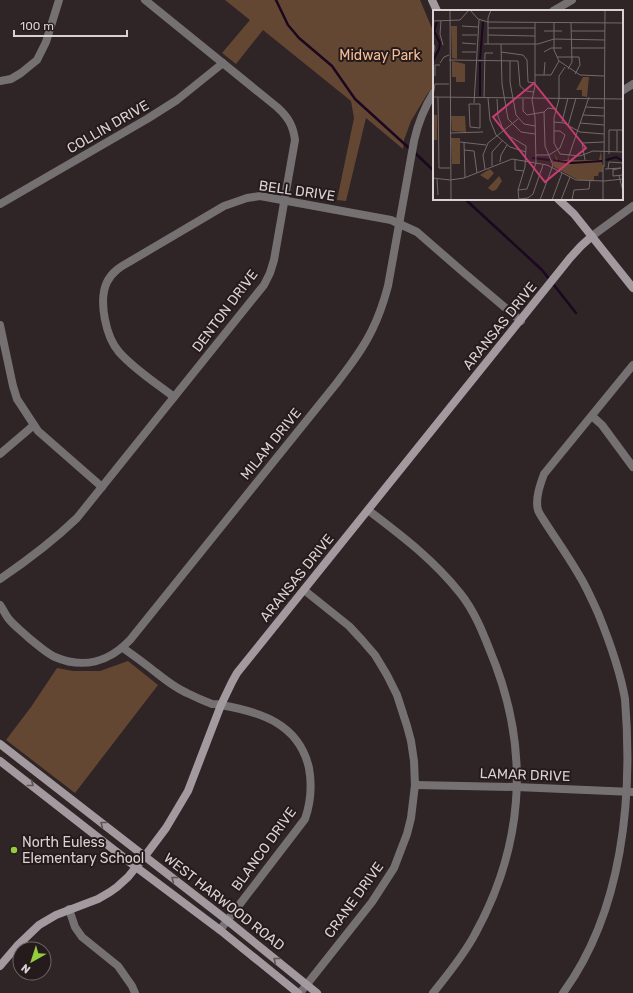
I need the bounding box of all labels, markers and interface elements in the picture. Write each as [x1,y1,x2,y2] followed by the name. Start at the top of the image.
[433,10,623,200] inset map
[14,12,127,38] scale bar
[20,19,54,33] text: 100 m
[339,47,421,64] park label: Midway Park
[64,97,152,157] street label: COLLIN DRIVE
[258,177,336,205] street label: BELL DRIVE
[189,266,261,356] street label: DENTON DRIVE
[459,279,541,373] street label: ARANSAS DRIVE
[237,405,305,483] street label: MILAM DRIVE
[256,531,338,625] street label: ARANSAS DRIVE
[479,765,571,785] street label: LAMAR DRIVE
[26,780,33,787] one-way arrow
[228,804,300,894] street label: BLANCO DRIVE
[100,821,107,828] one-way arrow
[22,834,144,867] place label: North Euless Elementary School
[9,845,19,855] marker: North Euless Elementary School
[160,850,288,954] street label: WEST HARWOOD ROAD
[321,859,387,941] street label: CRANE DRIVE
[172,877,179,884] one-way arrow
[12,941,52,981] north arrow
[274,957,281,964] one-way arrow
[19,961,33,976] text: N

